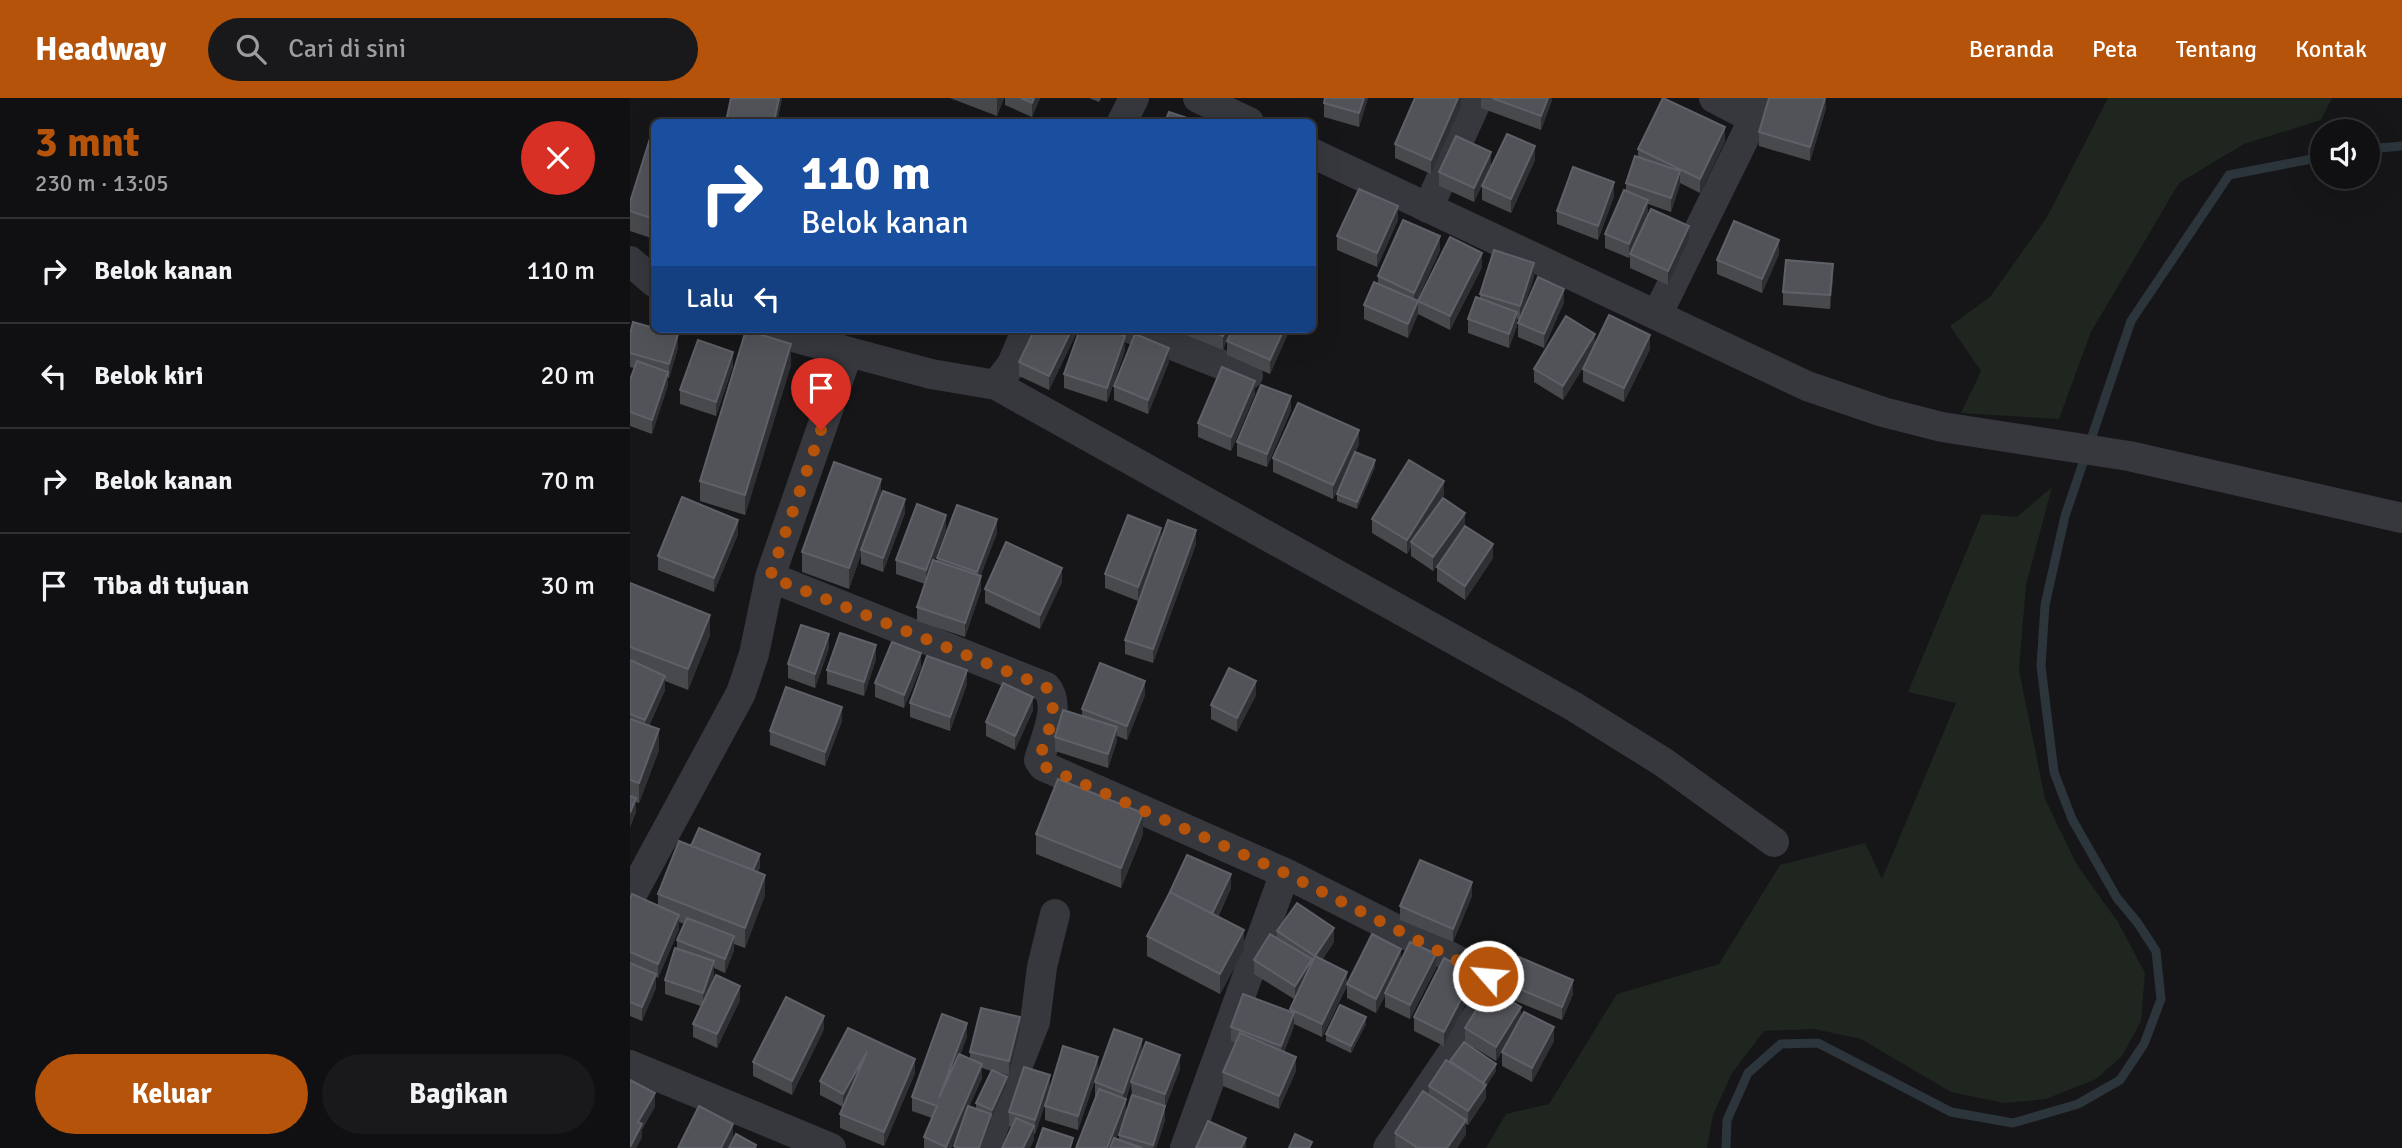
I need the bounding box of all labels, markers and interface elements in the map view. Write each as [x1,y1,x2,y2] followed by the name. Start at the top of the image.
[208,18,698,81] search box
[35,29,166,70] text: Headway
[232,30,270,68] icon: search
[288,33,406,65] text: Cari di sini
[1969,34,2054,64] text: Beranda
[2092,34,2138,64] text: Peta
[2176,34,2257,64] text: Tentang
[2295,34,2367,64] text: Kontak
[35,117,140,168] text: 3 mnt
[2310,119,2380,189] map controls
[2310,119,2380,189] button: sound
[521,121,595,195] button: close
[801,143,931,203] text: 110 m
[686,147,777,238] icon: right
[35,169,169,198] text: 230 m · 13:05
[801,203,969,242] text: Belok kanan
[35,252,73,290] icon: right
[94,255,232,287] text: Belok kanan
[526,255,595,287] text: 110 m
[748,280,786,318] icon: left
[686,283,734,315] text: Lalu
[35,357,73,395] icon: left
[791,358,851,430] pin
[94,360,203,392] text: Belok kiri
[540,360,595,392] text: 20 m
[802,369,840,407] icon: arrive
[35,462,73,500] icon: right
[94,465,232,497] text: Belok kanan
[540,465,595,497] text: 70 m
[35,567,73,605] icon: arrive
[94,570,249,602] text: Tiba di tujuan
[540,570,595,602] text: 30 m
[1451,939,1525,1013] position arrow
[35,1054,308,1134] button: Keluar
[322,1054,595,1134] button: Bagikan

